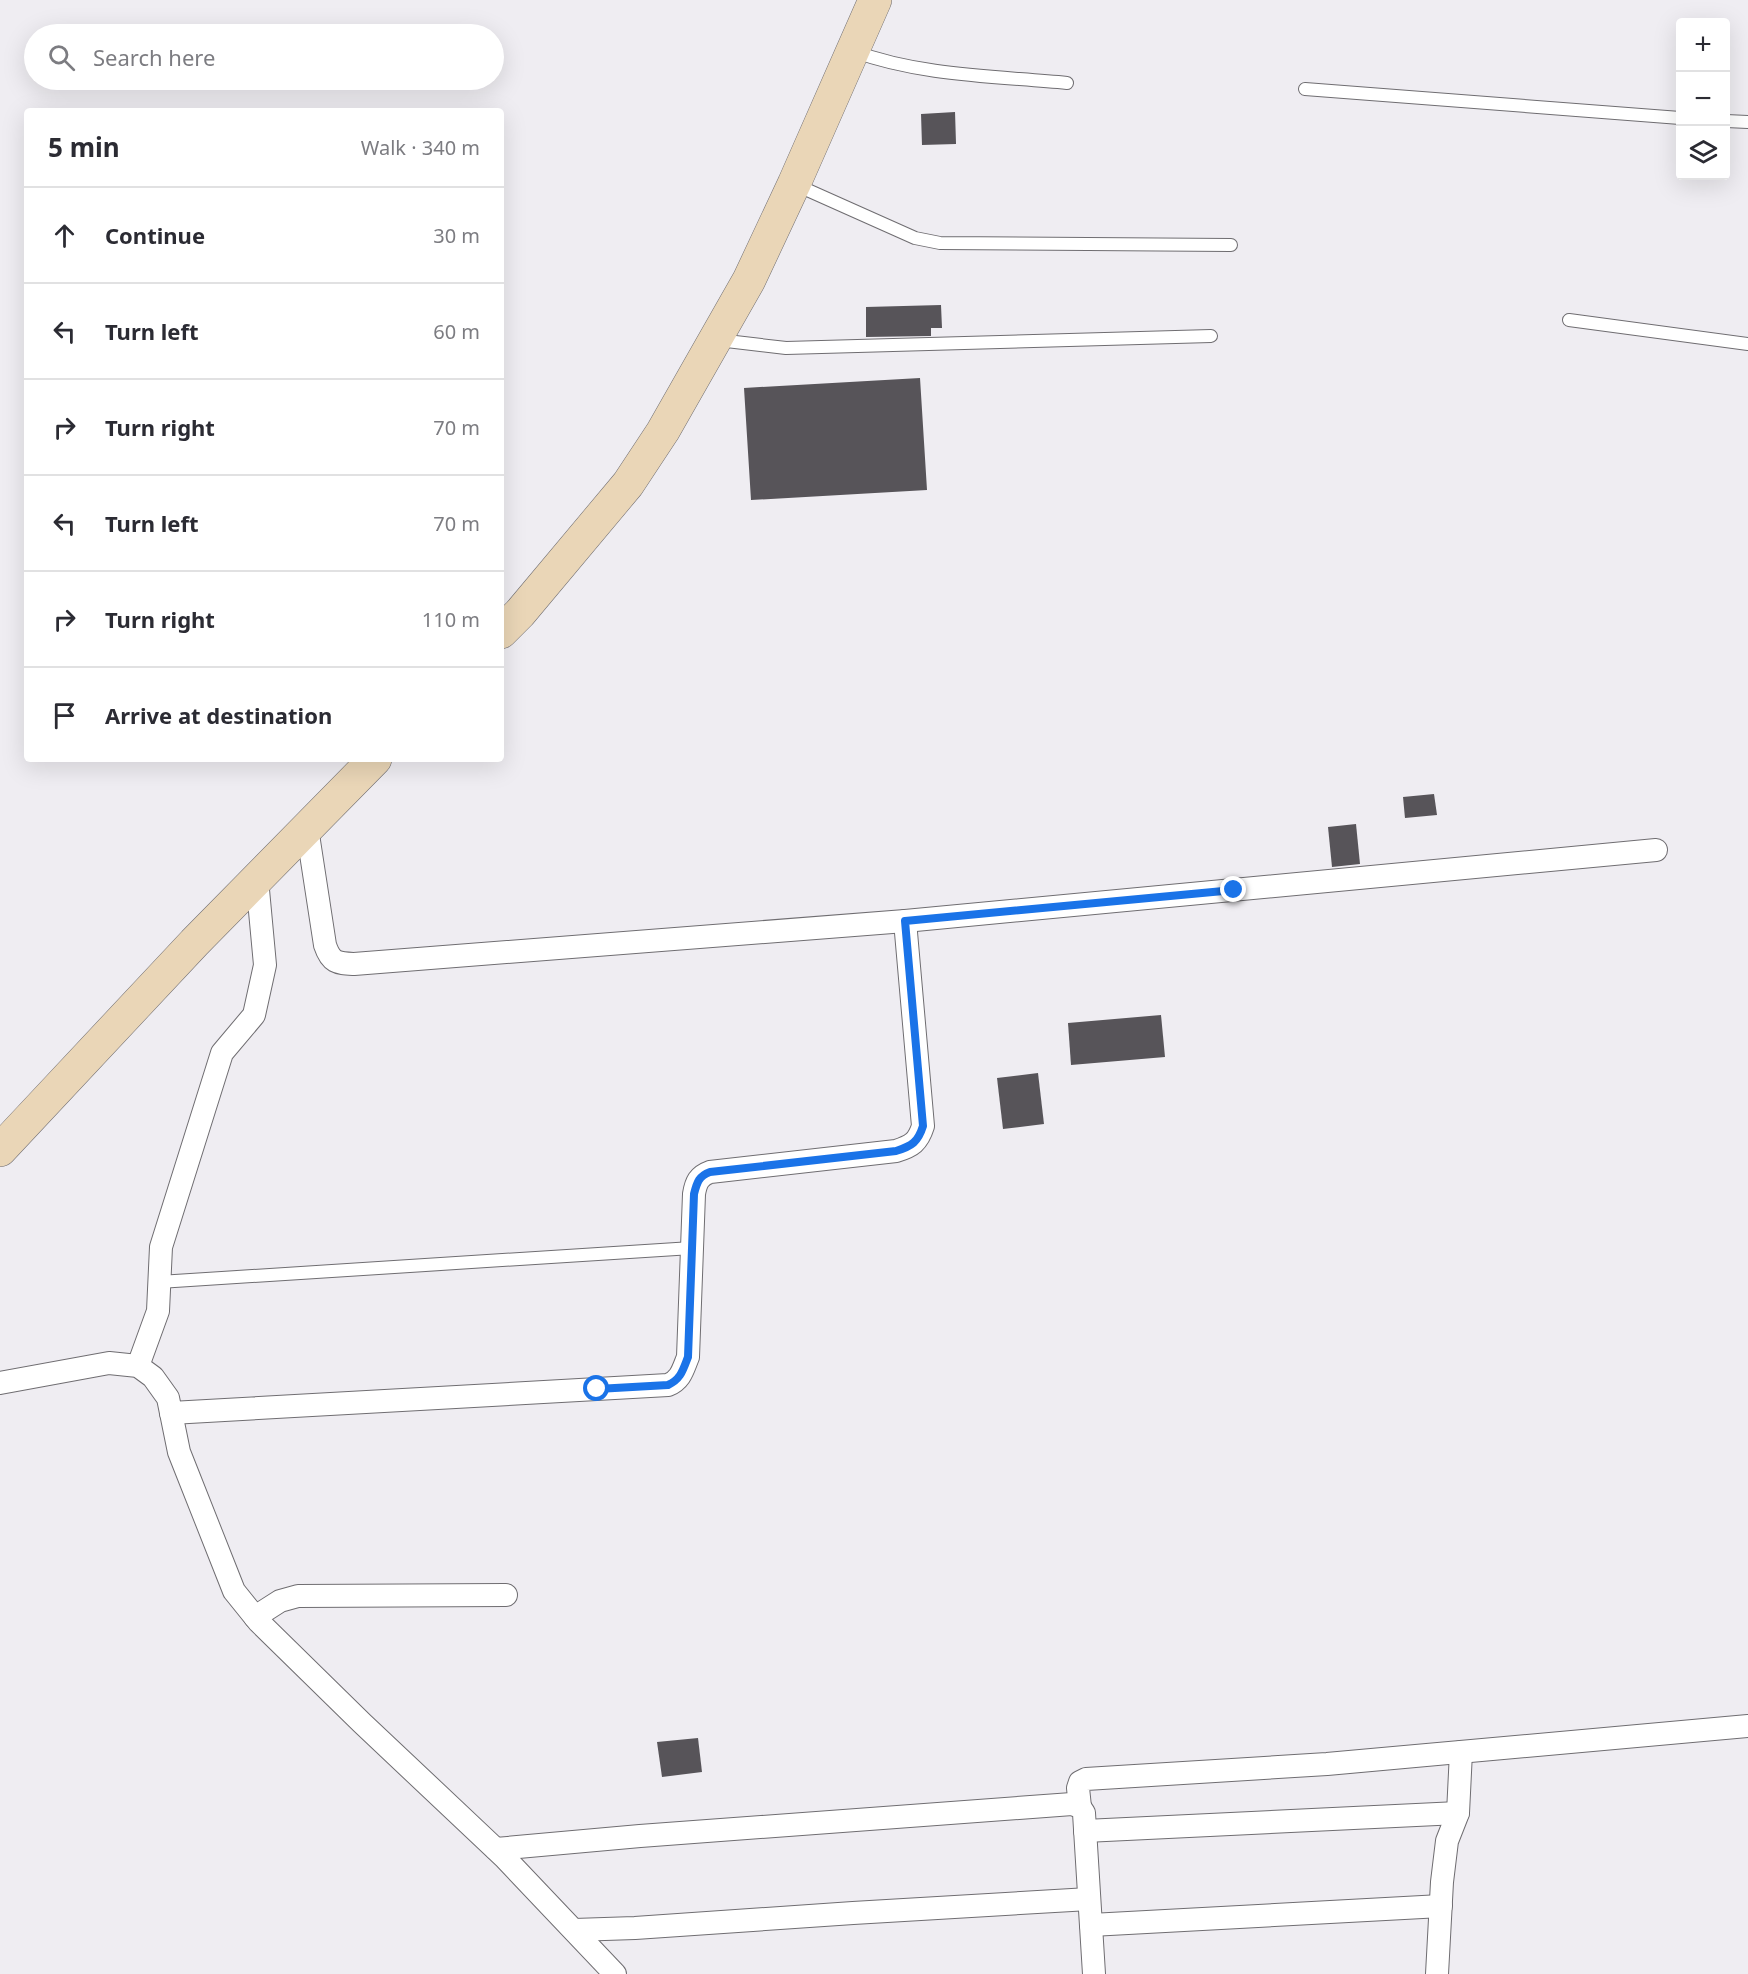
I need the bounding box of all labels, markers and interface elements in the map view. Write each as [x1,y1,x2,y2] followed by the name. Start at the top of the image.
[1676,18,1730,180] map controls
[1676,18,1730,72] button: +
[24,24,504,90] search box
[45,41,78,74] icon: search
[93,42,215,72] text: Search here
[1676,72,1730,126] button: −
[1676,126,1730,180] button: layers
[48,129,120,165] text: 5 min
[361,134,480,161] text: Walk · 340 m
[48,219,81,252] icon: ahead
[105,220,205,250] text: Continue
[433,222,480,249] text: 30 m
[48,315,81,348] icon: left
[105,316,199,346] text: Turn left
[433,318,480,345] text: 60 m
[48,411,81,444] icon: right
[105,412,215,442] text: Turn right
[433,414,480,441] text: 70 m
[48,507,81,540] icon: left
[105,508,199,538] text: Turn left
[433,510,480,537] text: 70 m
[48,603,81,636] icon: right
[105,604,215,634] text: Turn right
[422,606,480,633] text: 110 m
[48,699,81,732] icon: arrive
[105,700,332,730] text: Arrive at destination
[1220,876,1246,902] route end
[583,1375,609,1401] route start

